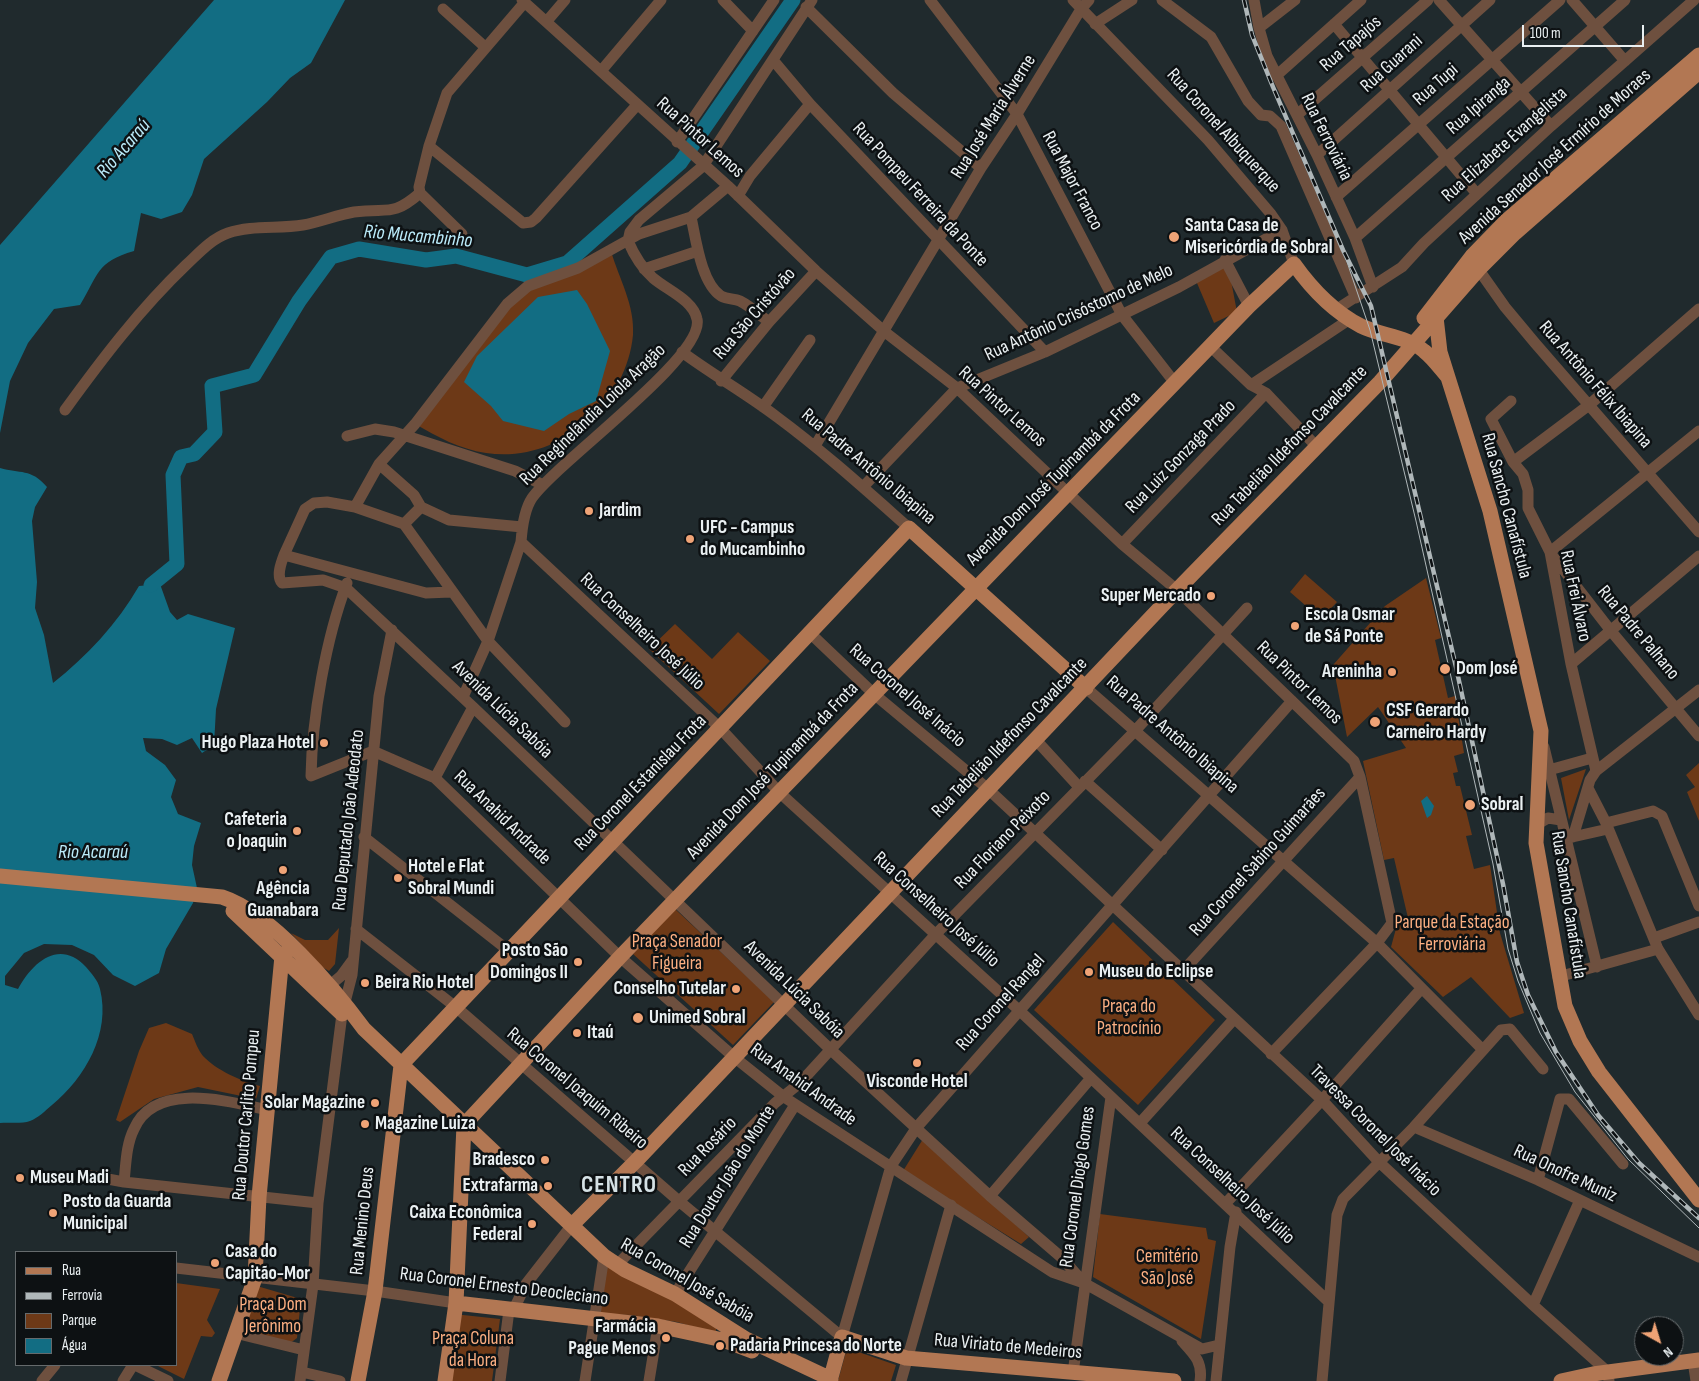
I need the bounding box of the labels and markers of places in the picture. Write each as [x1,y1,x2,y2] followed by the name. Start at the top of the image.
[1185,215,1332,259] place label: Santa Casa de Misericórdia de Sobral
[1167,230,1181,244] marker: Santa Casa de Misericórdia de Sobral
[599,500,641,522] place label: Jardim
[583,505,595,517] marker: Jardim
[700,517,805,561] place label: UFC - Campus do Mucambinho
[684,533,696,545] marker: UFC - Campus do Mucambinho
[1101,585,1201,607] place label: Super Mercado
[1205,590,1217,602] marker: Super Mercado
[1305,604,1395,648] place label: Escola Osmar de Sá Ponte
[1289,620,1301,632] marker: Escola Osmar de Sá Ponte
[1456,658,1518,680] place label: Dom José
[1322,661,1382,683] place label: Areninha
[1438,662,1452,676] marker: Dom José
[1386,666,1398,678] marker: Areninha
[1386,700,1486,744] place label: CSF Gerardo Carneiro Hardy
[1368,715,1382,729] marker: CSF Gerardo Carneiro Hardy
[202,732,314,754] place label: Hugo Plaza Hotel
[318,737,330,749] marker: Hugo Plaza Hotel
[1481,794,1523,816] place label: Sobral
[1463,798,1477,812] marker: Sobral
[224,809,287,853] place label: Cafeteria o Joaquin
[291,825,303,837] marker: Cafeteria o Joaquin
[408,856,494,900] place label: Hotel e Flat Sobral Mundi
[277,864,289,876] marker: Agência Guanabara
[392,872,404,884] marker: Hotel e Flat Sobral Mundi
[247,878,319,922] place label: Agência Guanabara
[490,940,568,984] place label: Posto São Domingos II
[572,956,584,968] marker: Posto São Domingos II
[1099,961,1213,983] place label: Museu do Eclipse
[1083,966,1095,978] marker: Museu do Eclipse
[375,972,473,994] place label: Beira Rio Hotel
[359,977,371,989] marker: Beira Rio Hotel
[613,978,726,1000] place label: Conselho Tutelar
[730,983,742,995] marker: Conselho Tutelar
[649,1007,746,1029] place label: Unimed Sobral
[631,1011,645,1025] marker: Unimed Sobral
[587,1022,614,1044] place label: Itaú
[571,1027,583,1039] marker: Itaú
[911,1057,923,1069] marker: Visconde Hotel
[866,1071,968,1093] place label: Visconde Hotel
[265,1092,365,1114] place label: Solar Magazine
[369,1097,381,1109] marker: Solar Magazine
[375,1113,476,1135] place label: Magazine Luiza
[359,1118,371,1130] marker: Magazine Luiza
[473,1149,535,1171] place label: Bradesco
[539,1154,551,1166] marker: Bradesco
[30,1167,109,1189] place label: Museu Madi
[14,1172,26,1184] marker: Museu Madi
[463,1175,538,1197] place label: Extrafarma
[542,1180,554,1192] marker: Extrafarma
[63,1191,171,1235] place label: Posto da Guarda Municipal
[409,1202,522,1246] place label: Caixa Econômica Federal
[47,1207,59,1219] marker: Posto da Guarda Municipal
[526,1218,538,1230] marker: Caixa Econômica Federal
[225,1241,310,1285] place label: Casa do Capitão-Mor
[209,1257,221,1269] marker: Casa do Capitão-Mor
[568,1316,656,1360] place label: Farmácia Pague Menos
[660,1332,672,1344] marker: Farmácia Pague Menos
[730,1335,902,1357] place label: Padaria Princesa do Norte
[714,1340,726,1352] marker: Padaria Princesa do Norte

